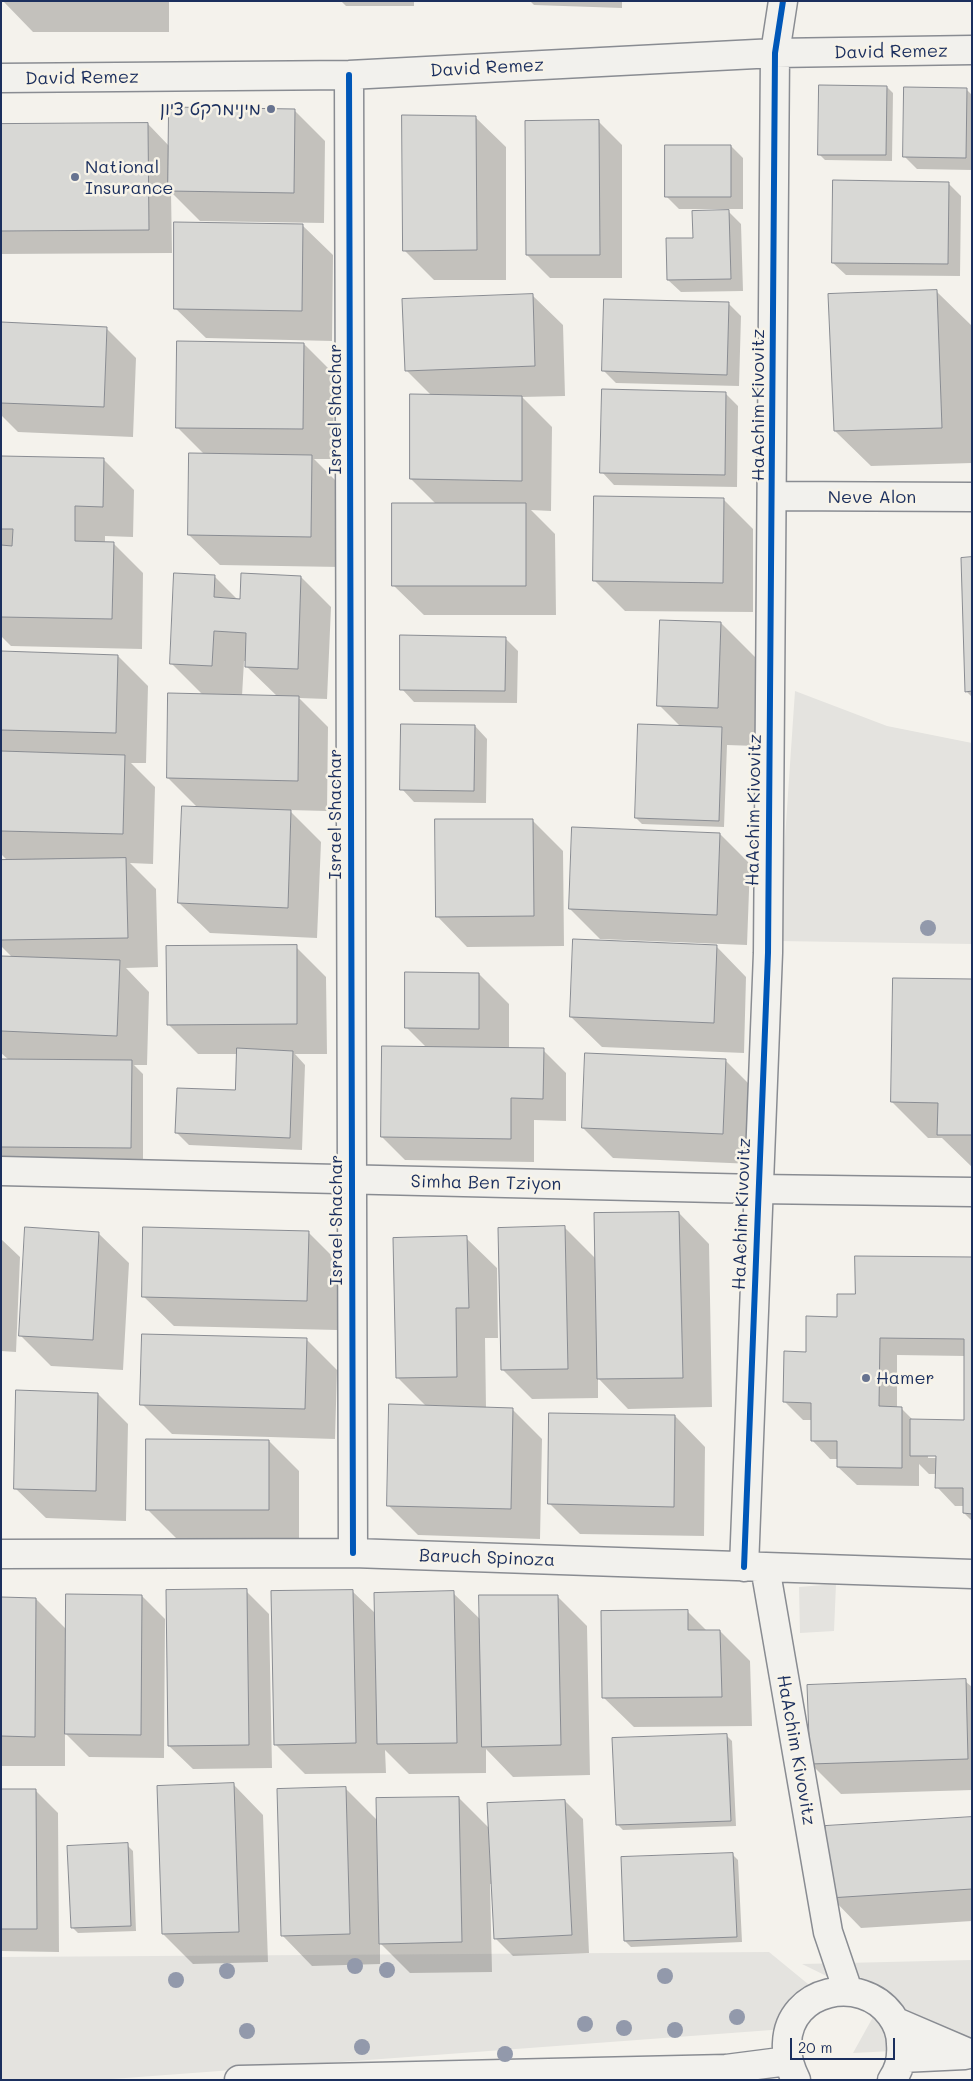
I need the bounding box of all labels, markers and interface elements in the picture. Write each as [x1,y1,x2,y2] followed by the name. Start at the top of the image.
[834,40,948,64] street label: David Remez
[430,54,544,82] street label: David Remez
[25,66,139,90] street label: David Remez
[160,98,261,120] place label: מינימרקט ציון
[265,103,277,115] marker: מינימרקט ציון
[85,156,173,198] place label: National Insurance
[69,171,81,183] marker: National Insurance
[747,329,769,481] street label: HaAchim Kivovitz
[324,344,346,474] street label: Israel Shachar
[828,486,916,508] street label: Neve Alon
[742,734,766,886] street label: HaAchim Kivovitz
[324,749,346,879] street label: Israel Shachar
[729,1137,755,1291] street label: HaAchim Kivovitz
[325,1155,347,1285] street label: Israel Shachar
[410,1171,562,1195] street label: Simha Ben Tziyon
[876,1367,935,1389] place label: Hamer
[860,1372,872,1384] marker: Hamer
[418,1545,556,1571] street label: Baruch Spinoza
[772,1673,820,1827] street label: HaAchim Kivovitz
[793,2028,898,2060] scale bar
[798,2037,832,2057] text: 20 m

